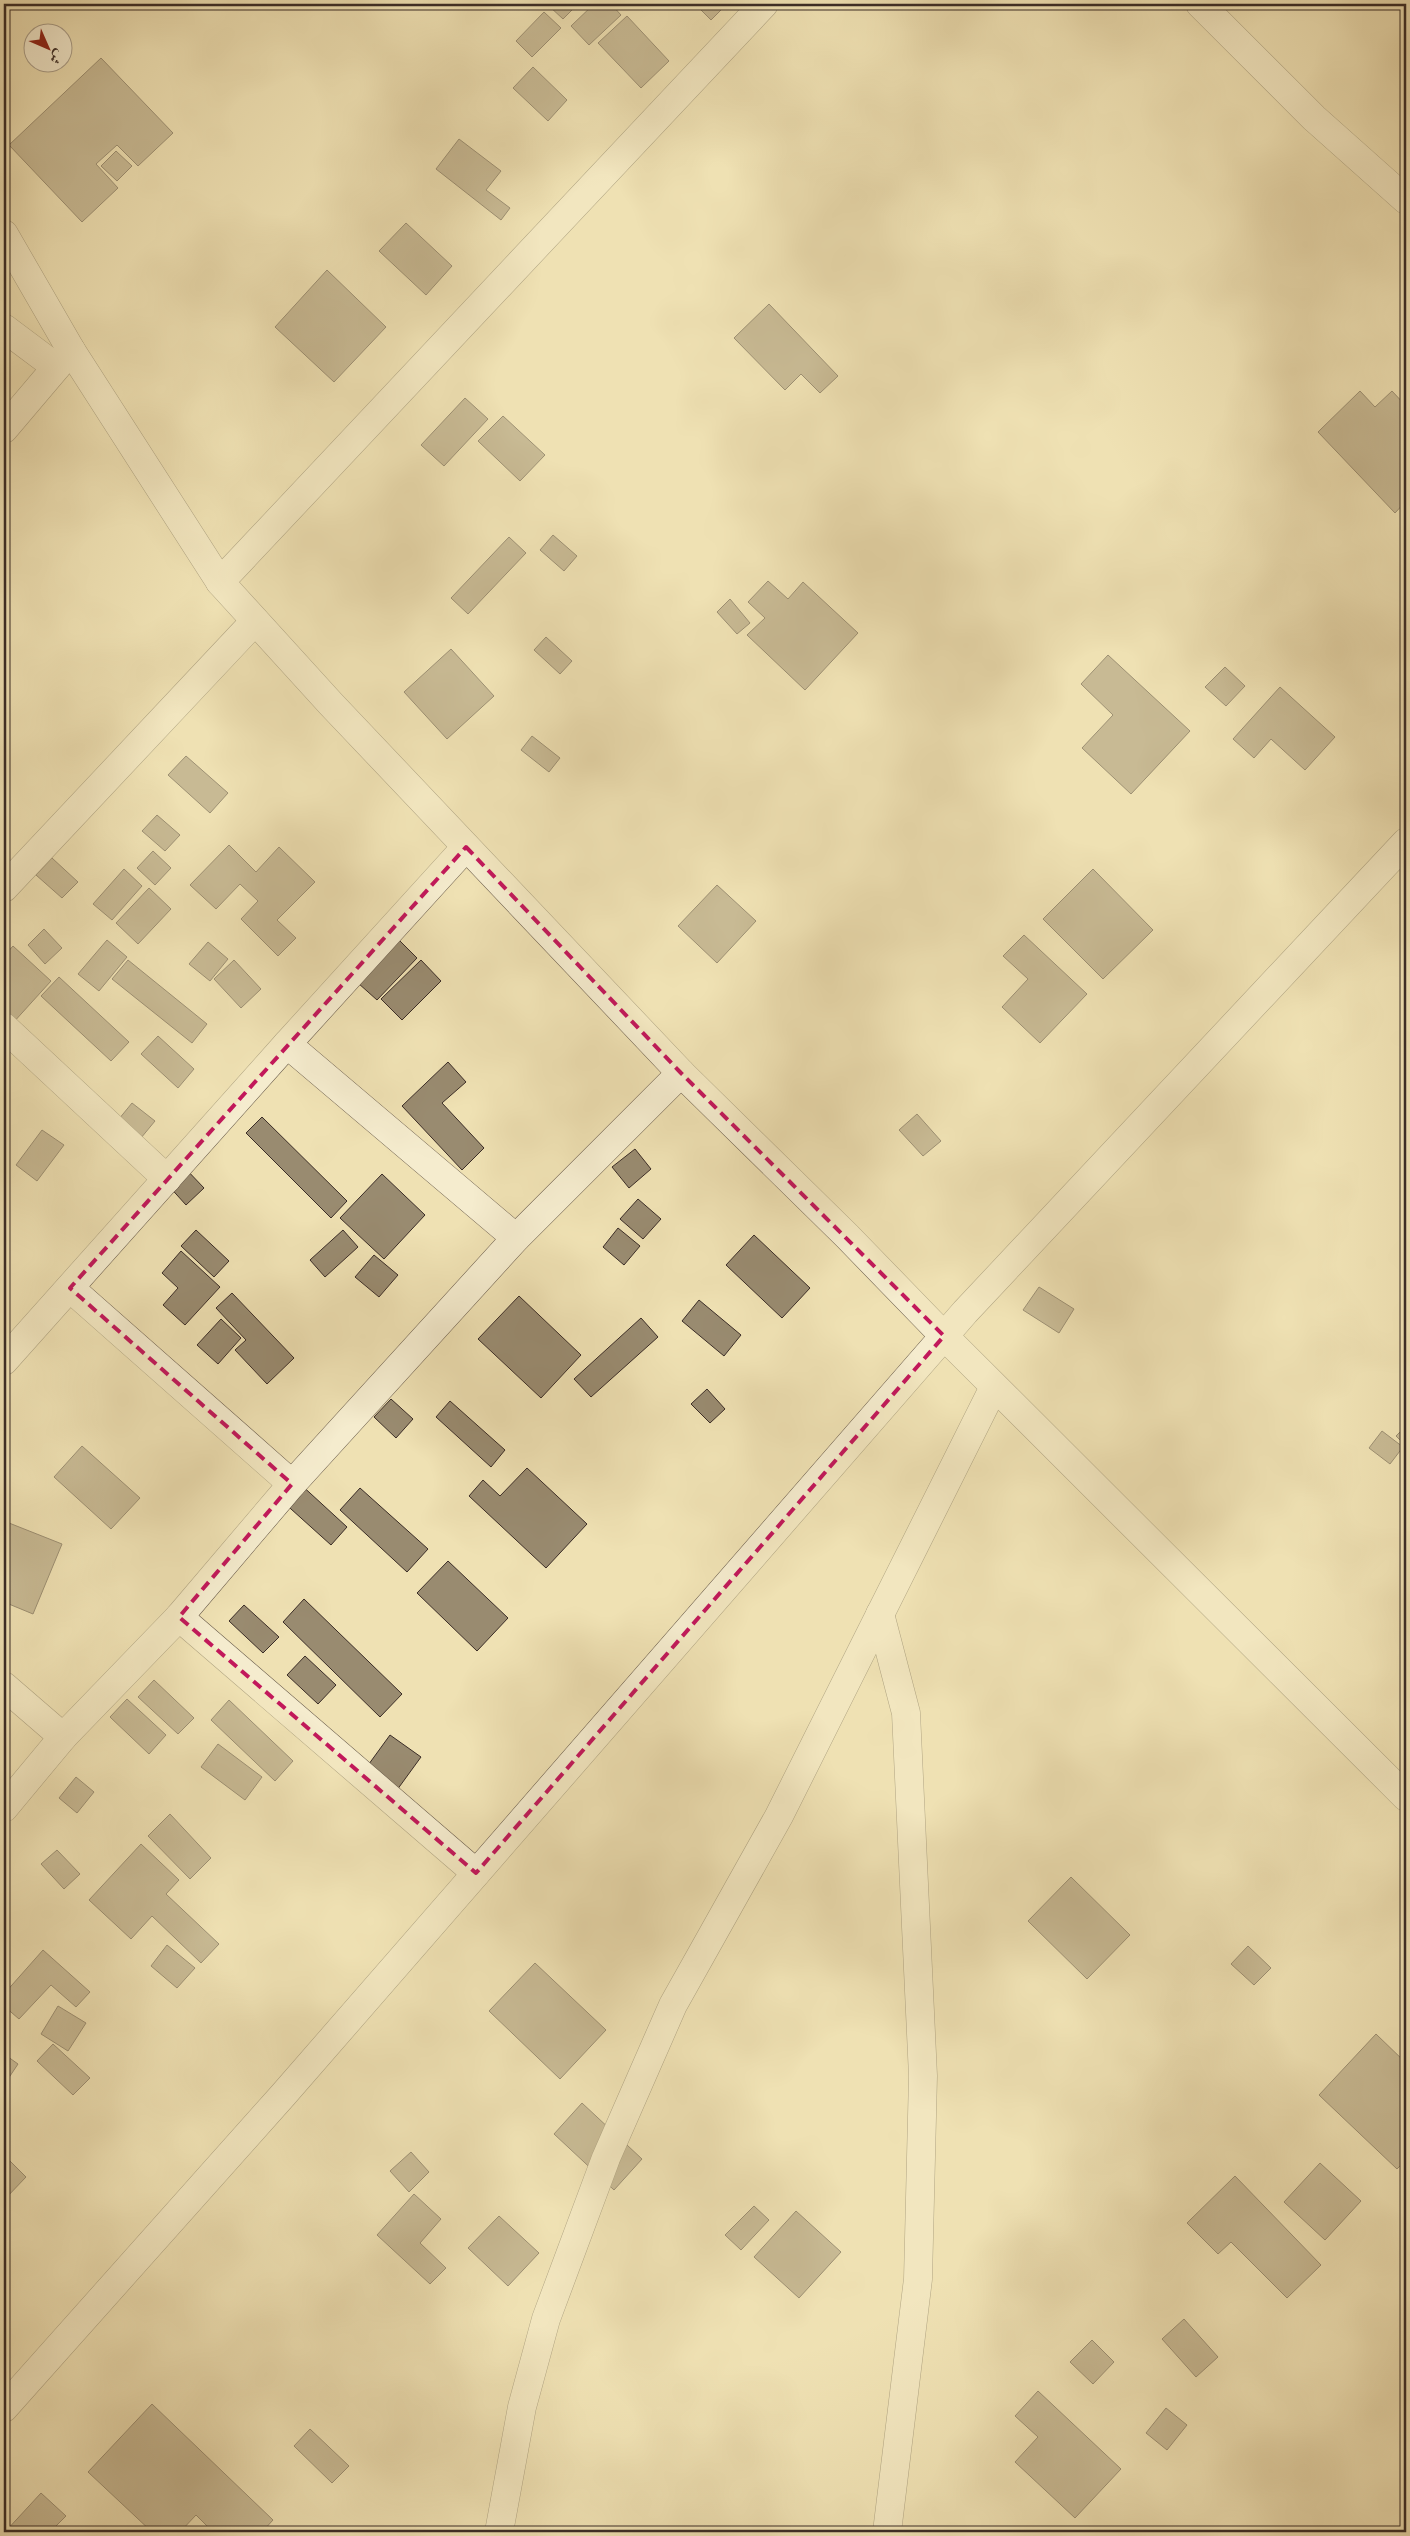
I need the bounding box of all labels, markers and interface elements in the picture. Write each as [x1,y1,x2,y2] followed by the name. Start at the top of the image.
[22,22,72,72] north arrow
[46,46,68,69] text: ش

